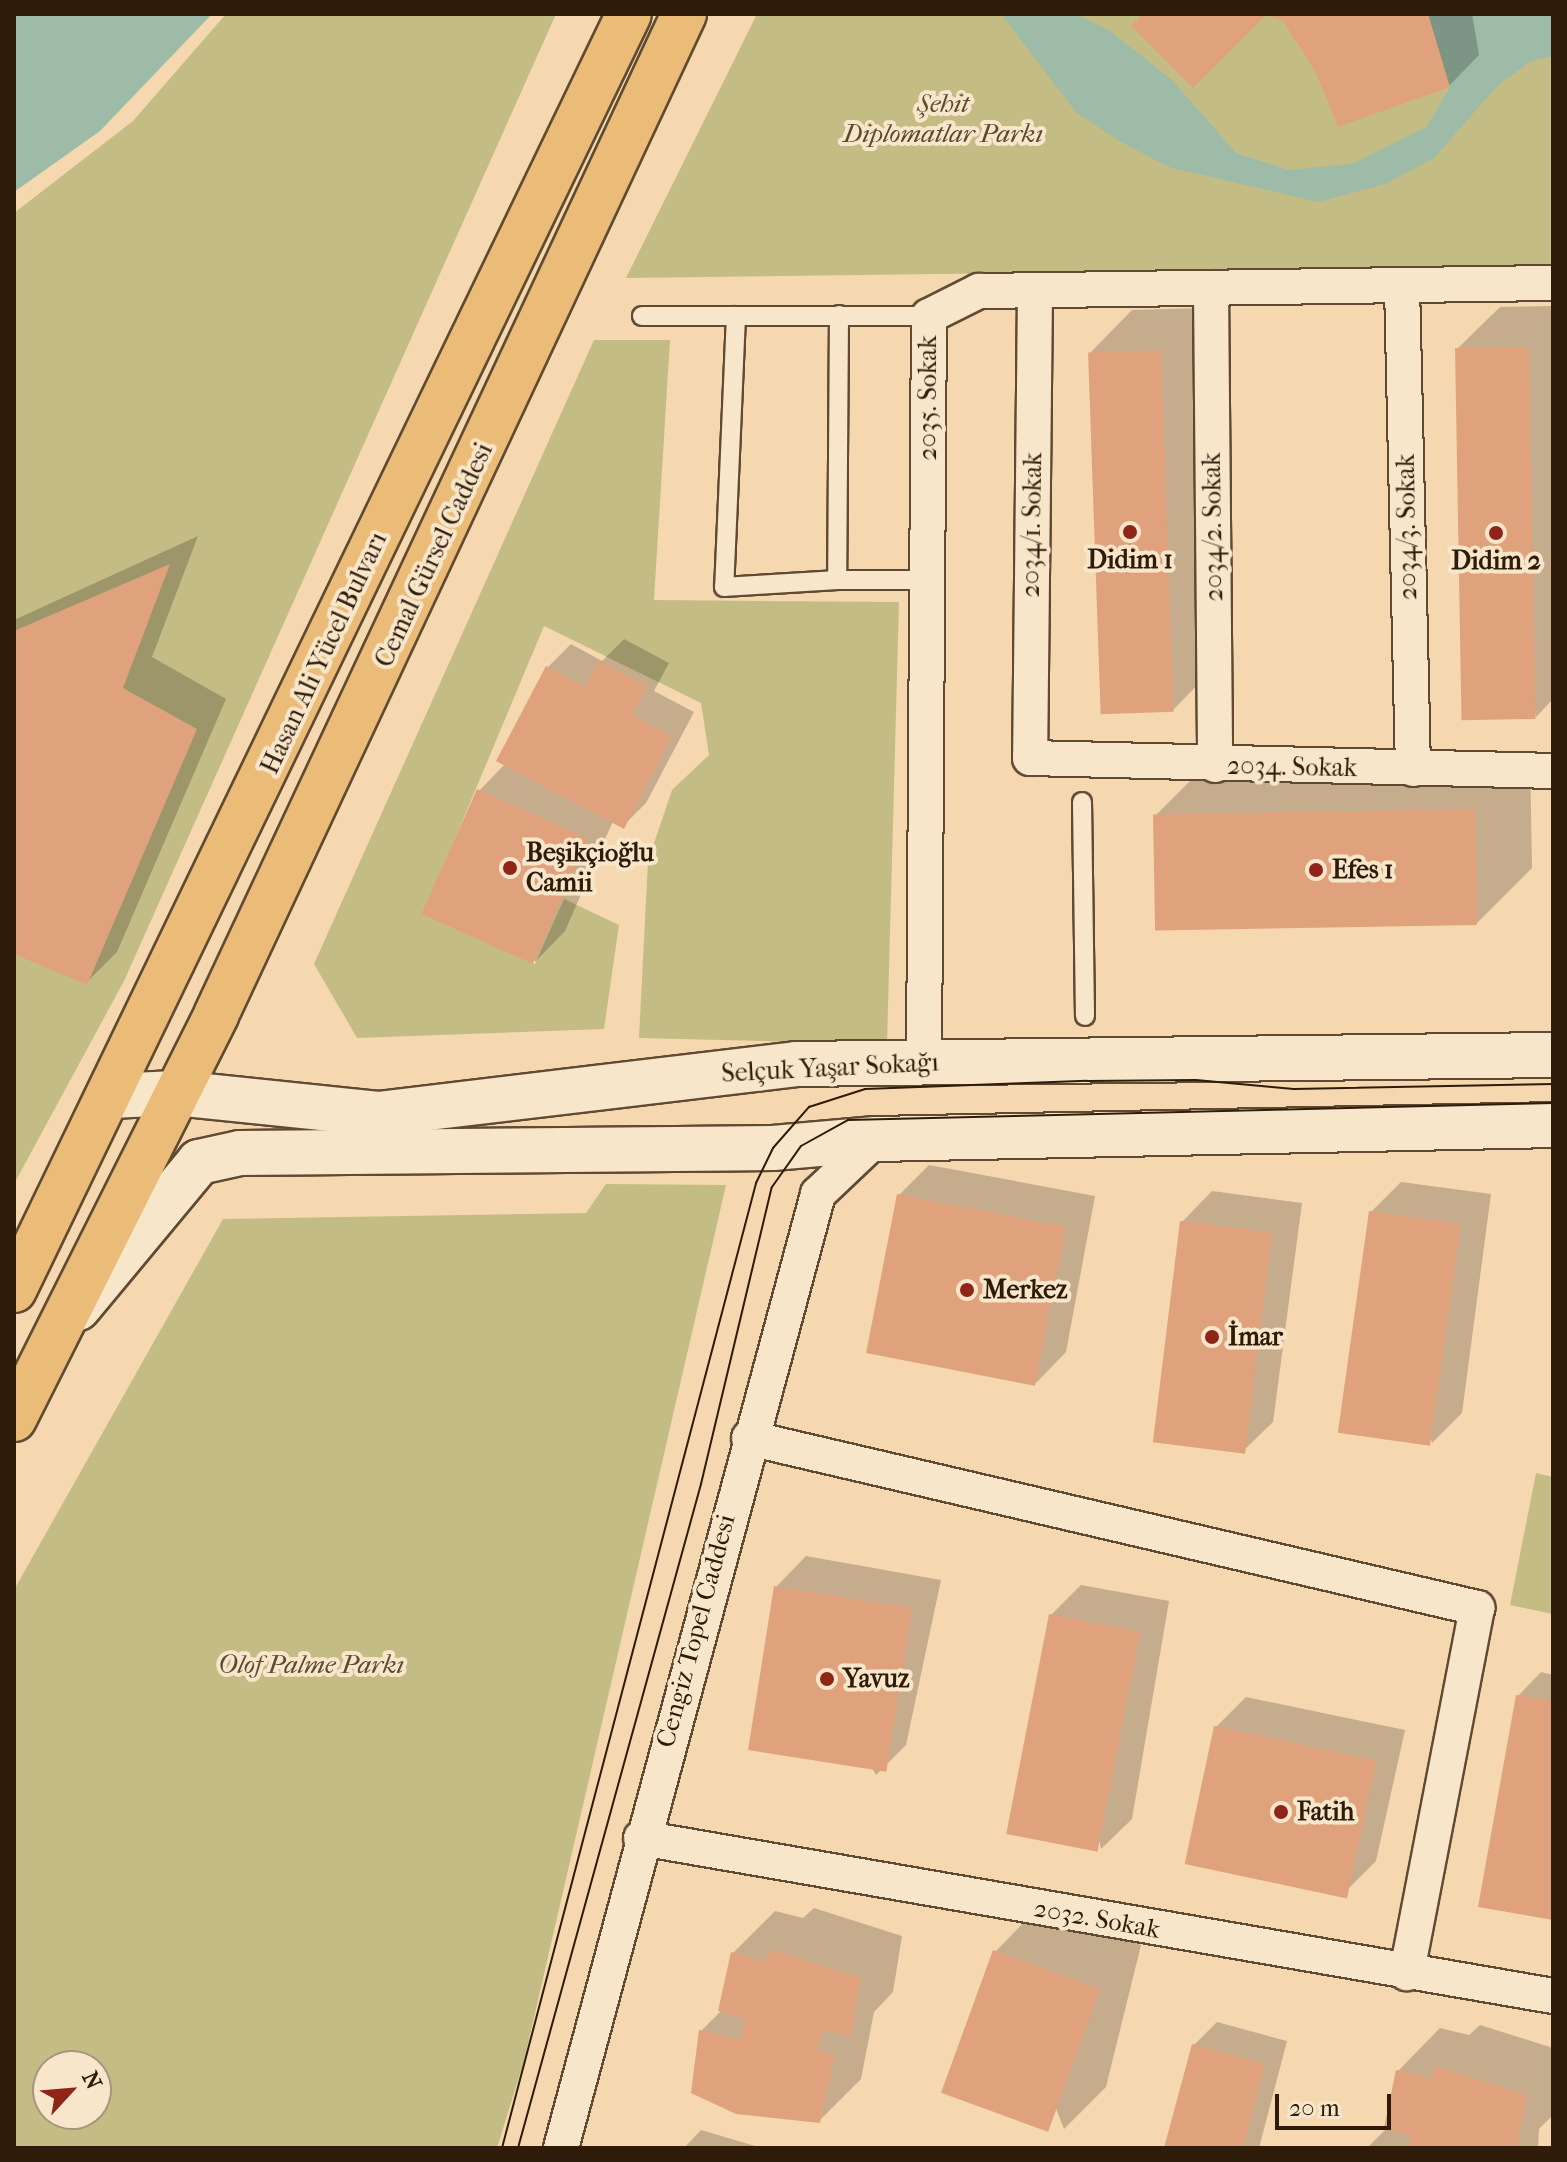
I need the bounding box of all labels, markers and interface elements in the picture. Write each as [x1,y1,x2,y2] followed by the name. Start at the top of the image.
[843,88,1043,150] park label: Şehit Diplomatlar Parkı
[912,335,944,461] street label: 2035. Sokak
[368,438,500,672] street label: Cemal Gürsel Caddesi
[1015,452,1049,598] street label: 2034/1. Sokak
[1196,452,1230,602] street label: 2034/2. Sokak
[1390,453,1424,601] street label: 2034/3. Sokak
[1121,523,1139,541] marker: Didim 1
[1487,524,1505,542] marker: Didim 2
[254,527,394,779] street label: Hasan Ali Yücel Bulvarı
[1087,544,1173,576] place label: Didim 1
[1451,545,1541,577] place label: Didim 2
[1227,750,1357,784] street label: 2034. Sokak
[526,837,654,898] place label: Beşikçioğlu Camii
[1332,854,1393,886] place label: Efes 1
[501,859,519,877] marker: Beşikçioğlu Camii
[1307,861,1325,879] marker: Efes 1
[721,1047,939,1089] street label: Selçuk Yaşar Sokağı
[983,1274,1068,1306] place label: Merkez
[958,1281,976,1299] marker: Merkez
[1228,1321,1283,1353] place label: İmar
[1203,1328,1221,1346] marker: İmar
[650,1511,742,1751] street label: Cengiz Topel Caddesi
[218,1649,404,1681] park label: Olof Palme Parkı
[843,1663,909,1695] place label: Yavuz
[818,1670,836,1688] marker: Yavuz
[1297,1796,1354,1828] place label: Fatih
[1272,1803,1290,1821] marker: Fatih
[1032,1893,1162,1945] street label: 2032. Sokak
[32,2050,112,2130] north arrow
[76,2067,107,2094] text: N
[1279,2078,1395,2128] scale bar
[1289,2094,1340,2122] text: 20 m

